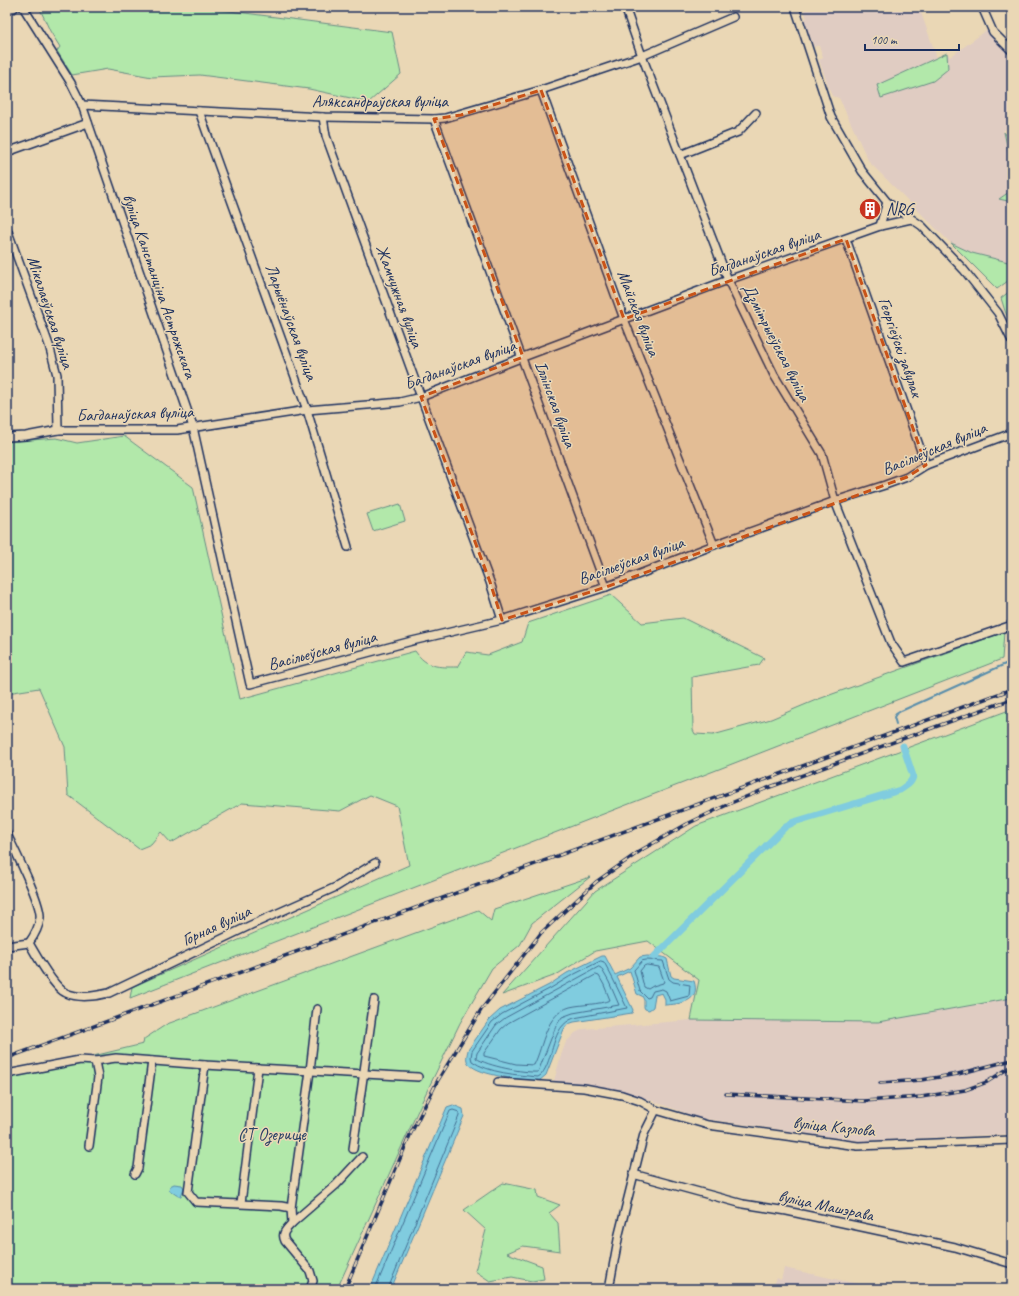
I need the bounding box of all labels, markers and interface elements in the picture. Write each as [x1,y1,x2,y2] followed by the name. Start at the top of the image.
[865,26,959,52] scale bar
[871,32,898,48] text: 100 m
[312,91,450,112] street label: Аляксандраўская вуліца
[118,191,202,383] street label: вуліца Канстанціна Астрожскага
[857,196,883,222] building icon: NRG
[886,199,916,220] place label: NRG
[705,223,824,281] street label: Багданаўская вуліца
[371,242,428,352] street label: Жамчужная вуліца
[22,253,79,373] street label: Мікалаеўская вуліца
[261,261,323,385] street label: Ларыёнаўская вуліца
[613,267,665,361] street label: Майская вуліца
[737,280,816,407] street label: Дзмітрыеўская вуліца
[873,295,928,402] street label: Георгіеўскі завулак
[402,334,520,394] street label: Багданаўская вуліца
[530,358,581,452] street label: Іллінская вуліца
[76,401,195,426] street label: Багданаўская вуліца
[879,416,991,480] street label: Васільеўская вуліца
[575,531,689,589] street label: Васільеўская вуліца
[266,626,380,675] street label: Васільеўская вуліца
[178,900,255,951] street label: Горная вуліца
[792,1112,877,1142] street label: вуліца Казлова
[238,1124,307,1146] park label: СТ Озерище
[776,1185,876,1226] street label: вуліца Машэрава

